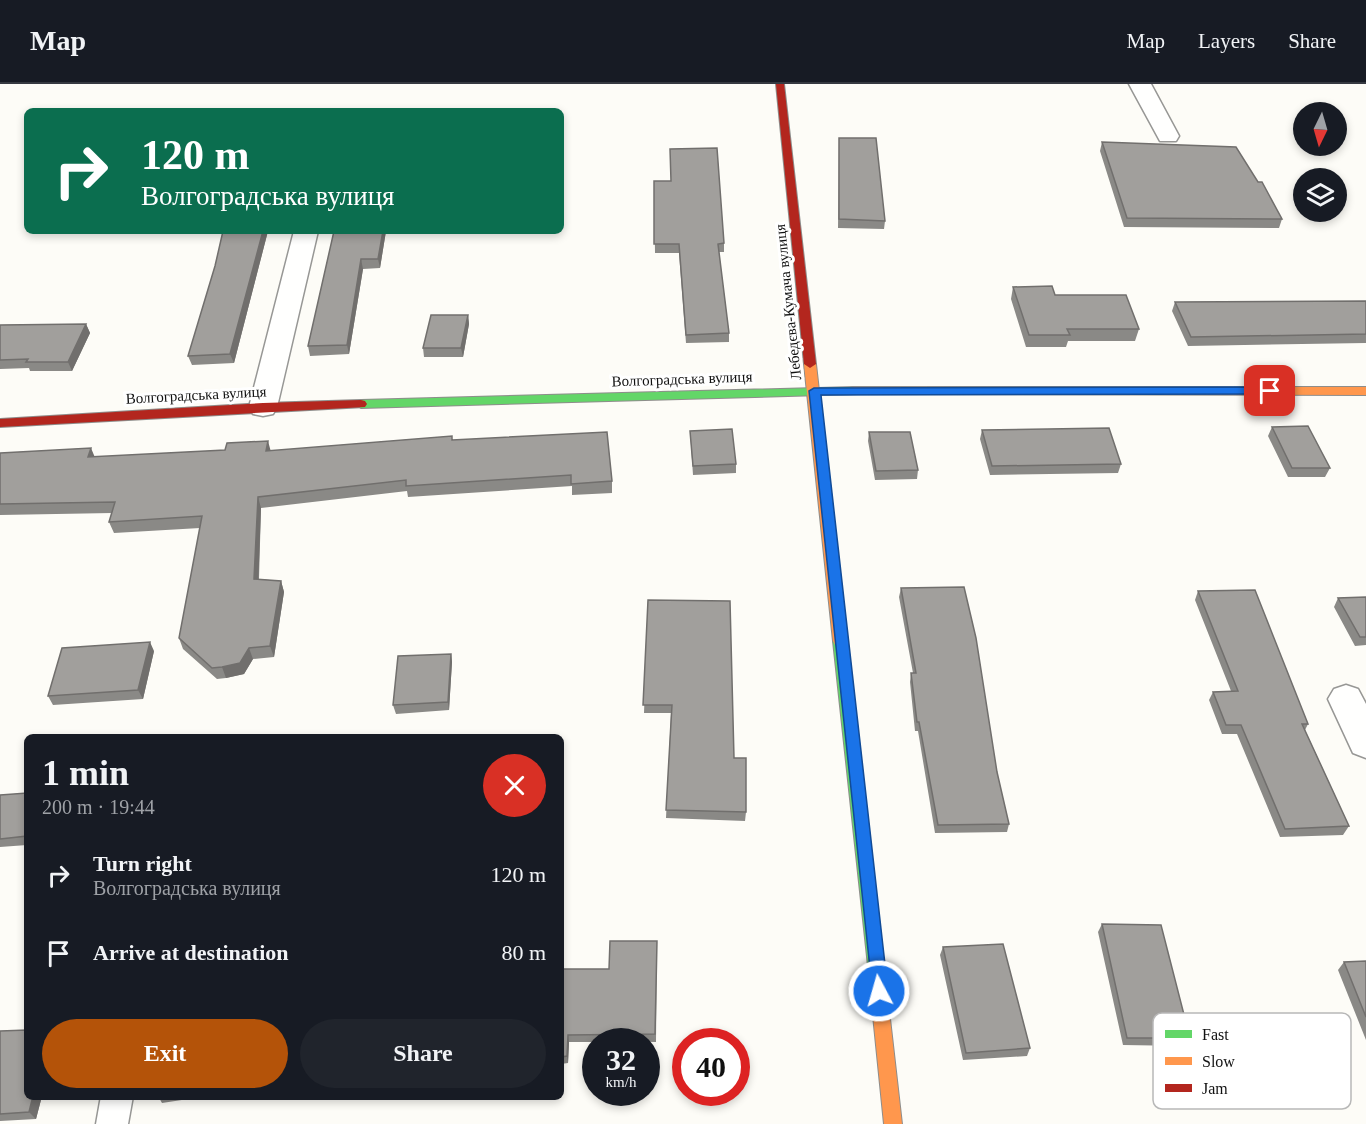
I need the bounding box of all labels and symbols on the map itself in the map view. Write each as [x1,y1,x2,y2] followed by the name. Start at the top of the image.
[1293,102,1347,156] north arrow
[772,223,804,381] street label: Лебедєва-Кумача вулиця
[1244,365,1295,416] pin
[611,369,753,389] street label: Волгоградська вулиця
[125,383,267,407] street label: Волгоградська вулиця
[847,959,911,1023] position arrow
[1153,1013,1351,1109] legend
[1202,1026,1229,1043] text: Fast
[672,1028,750,1106] speed limit sign: 40
[1202,1053,1235,1070] text: Slow
[1202,1080,1228,1097] text: Jam

